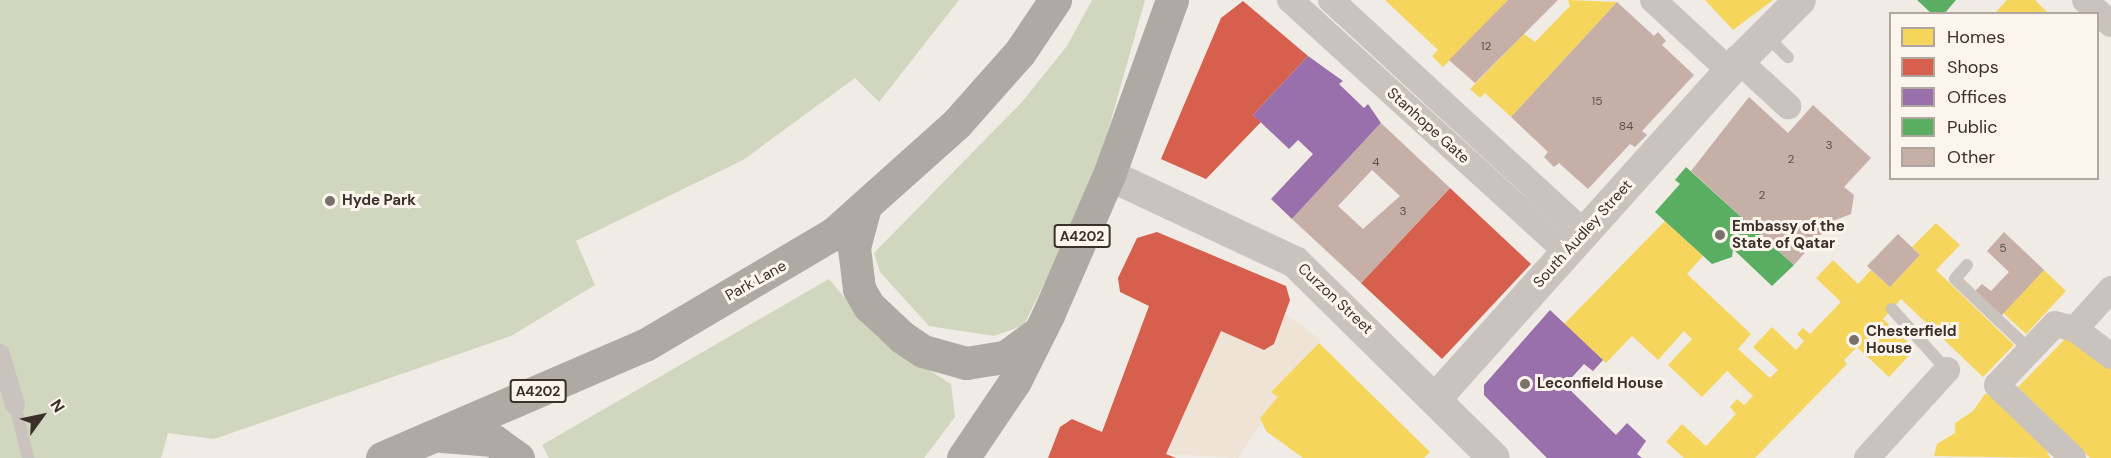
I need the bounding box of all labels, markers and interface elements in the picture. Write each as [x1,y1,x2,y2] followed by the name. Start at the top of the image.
[1889,12,2099,180] legend
[1947,25,2005,49] text: Homes
[1481,40,1491,54] house number: 12
[1947,55,1999,79] text: Shops
[1383,84,1473,168] street label: Stanhope Gate
[1947,85,2007,109] text: Offices
[1591,95,1603,109] house number: 15
[1947,115,1998,139] text: Public
[1619,120,1633,134] house number: 84
[1825,139,1833,153] house number: 3
[1947,145,1995,169] text: Other
[1788,153,1794,167] house number: 2
[1372,156,1380,170] house number: 4
[1530,176,1636,292] street label: South Audley Street
[1759,189,1765,203] house number: 2
[342,192,416,210] place label: Hyde Park
[323,194,337,208] marker: Hyde Park
[1399,205,1407,219] house number: 3
[1732,217,1845,252] place label: Embassy of the State of Qatar
[1054,225,1110,247] road number: A4202
[1713,228,1727,242] marker: Embassy of the State of Qatar
[1999,242,2007,256] house number: 5
[722,257,790,305] street label: Park Lane
[1294,260,1376,338] street label: Curzon Street
[1866,322,1957,357] place label: Chesterfield House
[1847,333,1861,347] marker: Chesterfield House
[1537,375,1663,393] place label: Leconfield House
[1518,377,1532,391] marker: Leconfield House
[510,380,566,402] road number: A4202
[12,386,72,446] north arrow
[46,395,69,417] text: N

